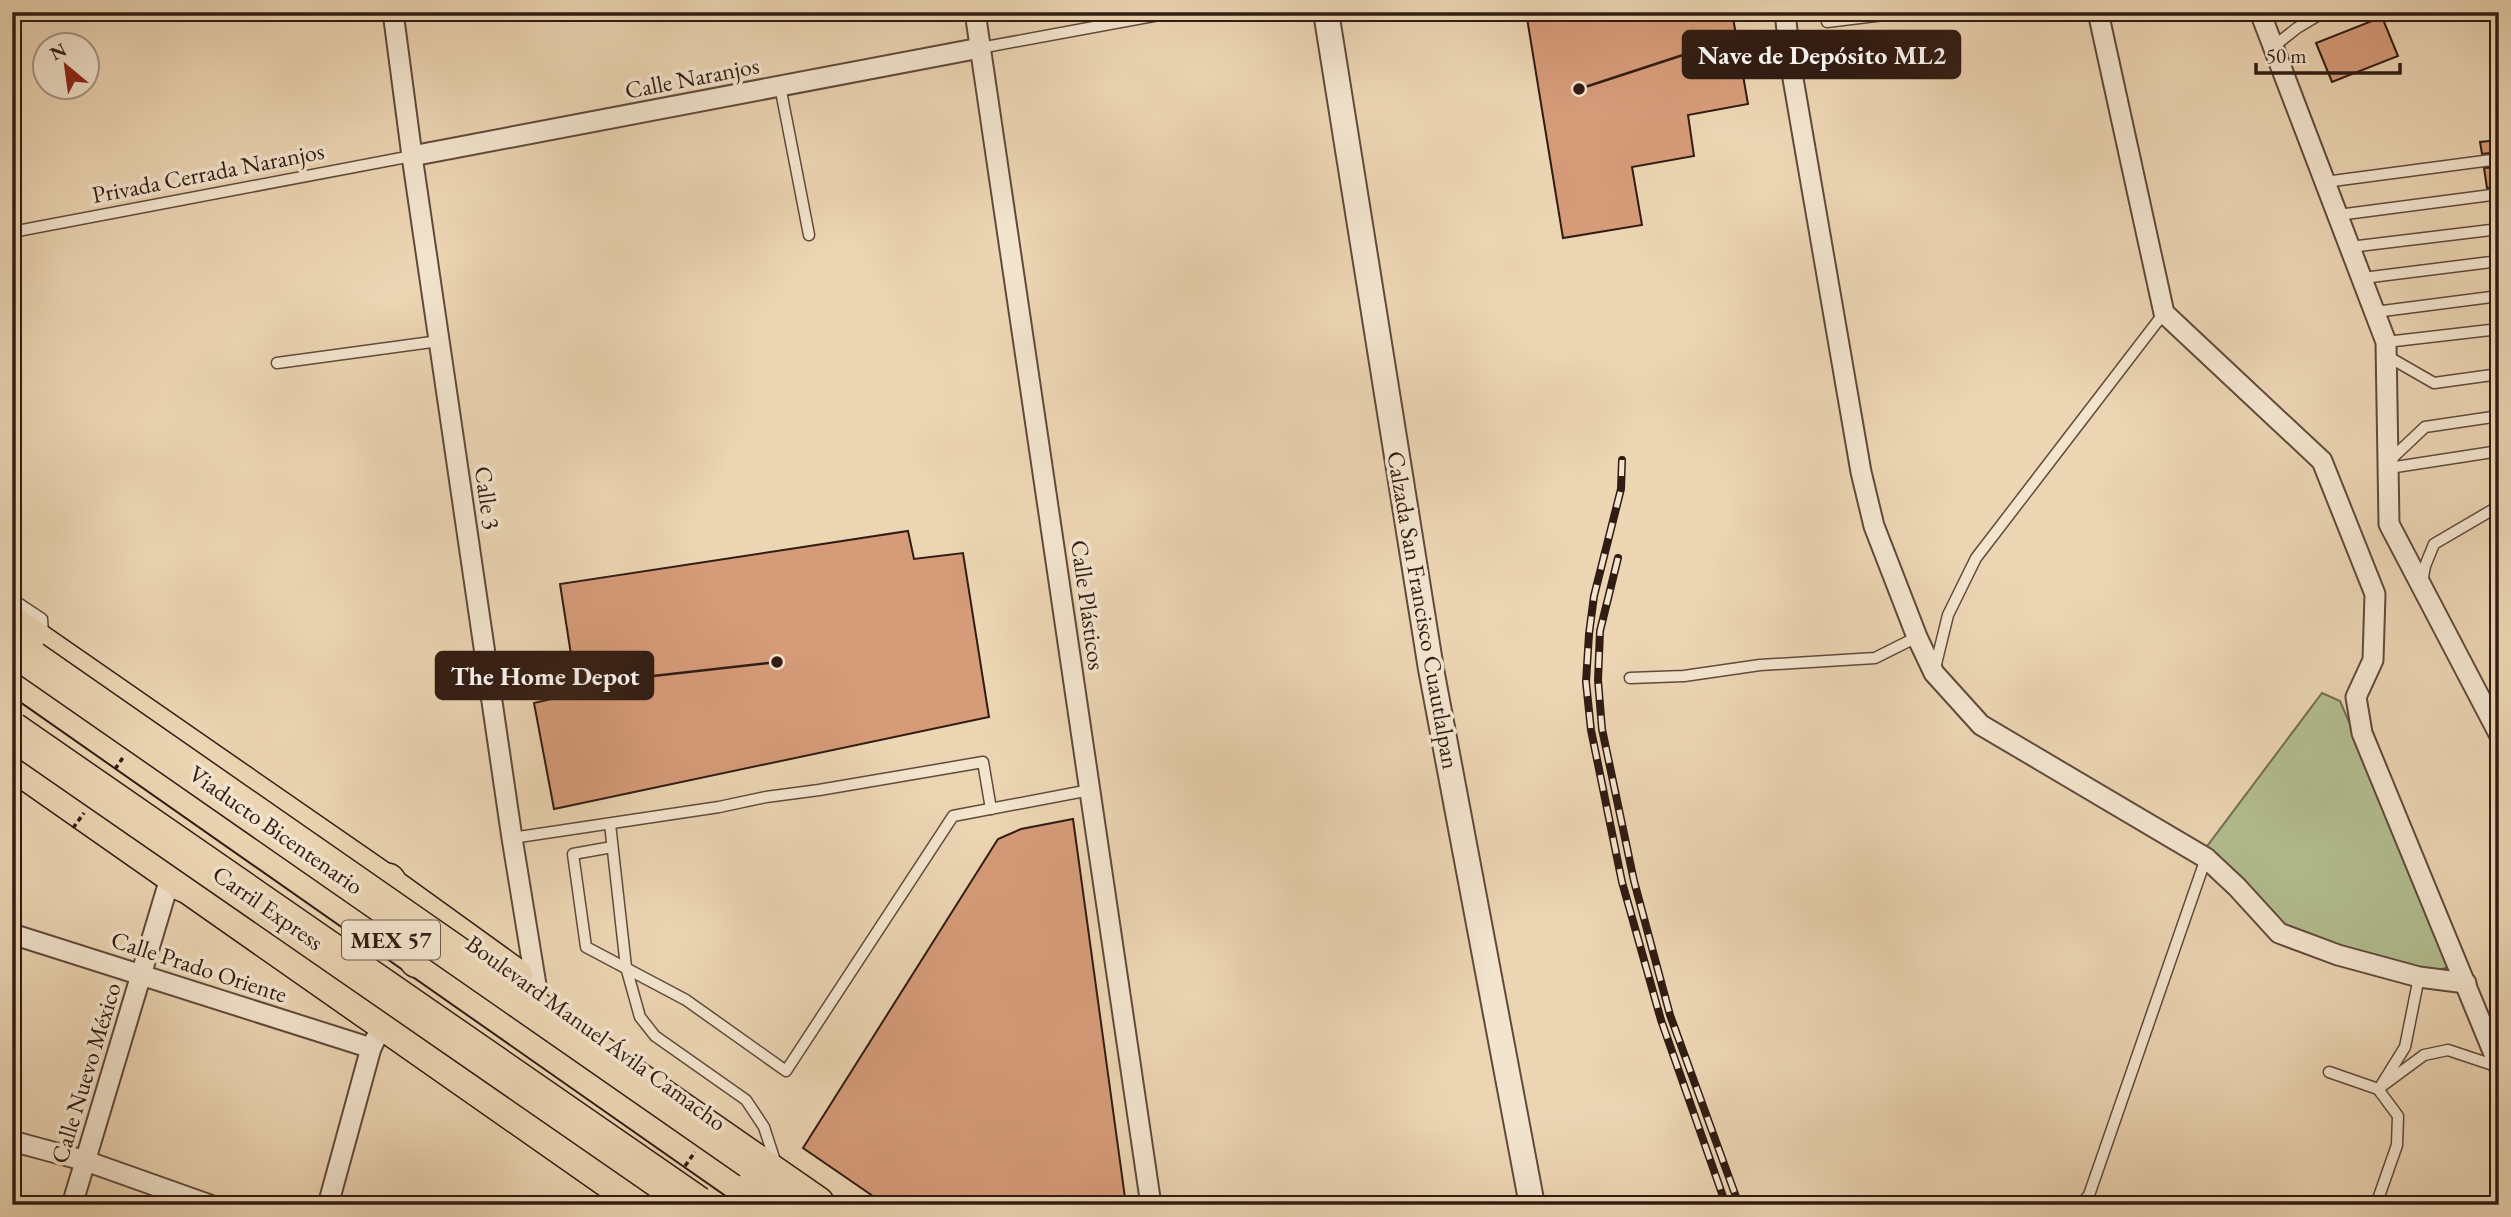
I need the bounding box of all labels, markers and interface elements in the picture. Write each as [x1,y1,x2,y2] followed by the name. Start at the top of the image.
[1683,31,1960,78] callout: Nave de Depósito ML2
[32,32,102,102] north arrow
[2256,32,2399,76] scale bar
[45,37,71,66] text: N
[1698,38,1946,72] text: Nave de Depósito ML2
[2266,42,2307,69] text: 50 m
[622,49,762,106] street label: Calle Naranjos
[89,135,327,210] street label: Privada Cerrada Naranjos
[1380,448,1467,772] street label: Calzada San Francisco Cuautlalpan
[468,464,507,532] street label: Calle 3
[1064,538,1113,672] street label: Calle Plásticos
[436,652,653,699] callout: The Home Depot
[450,659,640,693] text: The Home Depot
[183,758,370,901] street label: Viaducto Bicentenario
[207,858,330,957] street label: Carril Express
[342,920,440,959] road number: MEX 57
[107,923,291,1010] street label: Calle Prado Oriente
[460,928,733,1138] street label: Boulevard Manuel Ávila Camacho
[43,979,128,1167] street label: Calle Nuevo México

